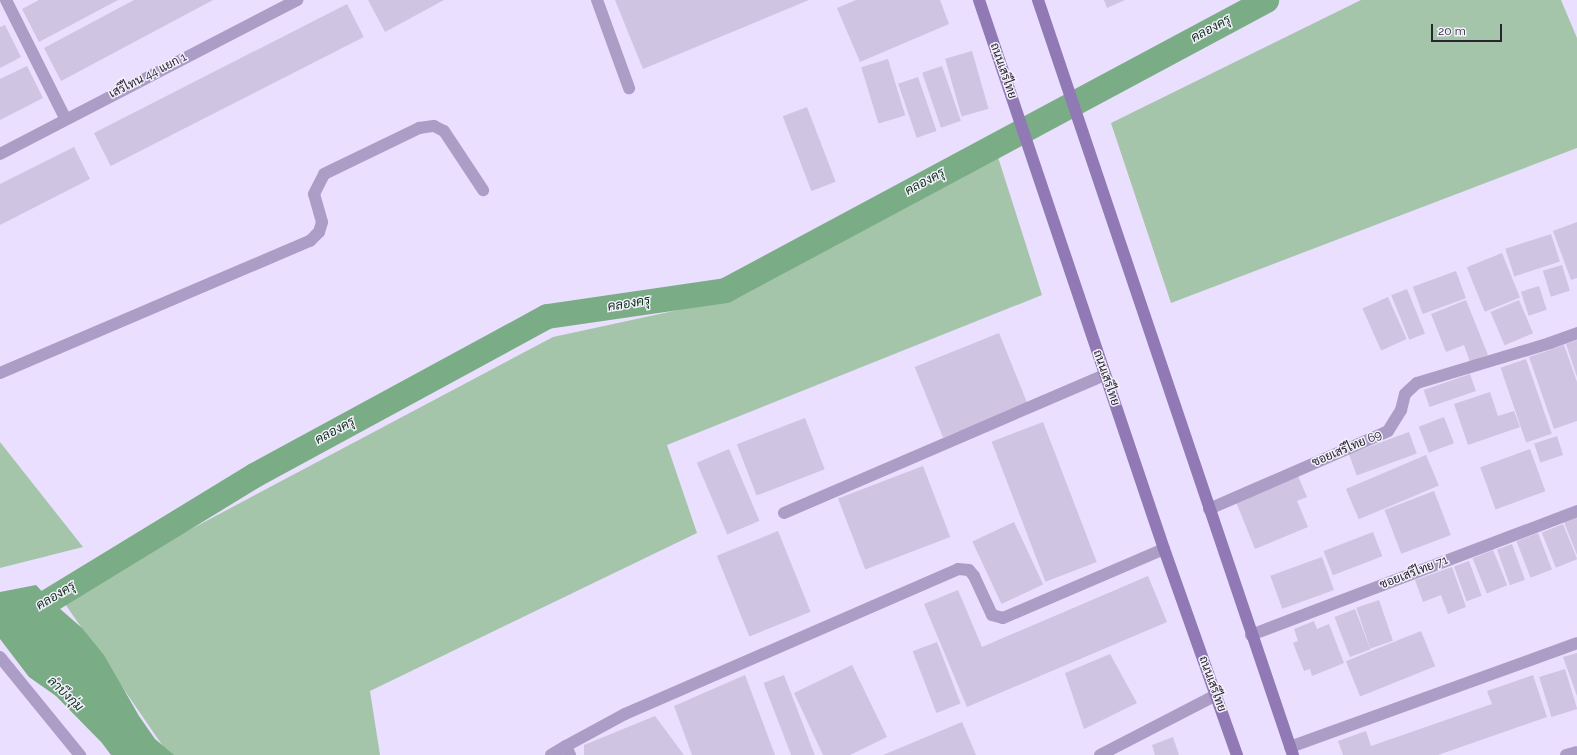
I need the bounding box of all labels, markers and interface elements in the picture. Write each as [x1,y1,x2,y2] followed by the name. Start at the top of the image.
[1188,12,1234,46] water label: คลองครุ
[1433,16,1504,42] scale bar
[1438,24,1466,38] text: 20 m
[987,41,1019,101] street label: ถนนเสรีไทย
[107,50,189,102] street label: เสรีไทน 44 แยก 1
[902,165,948,199] water label: คลองครุ
[607,293,651,315] water label: คลองครุ
[1090,348,1122,408] street label: ถนนเสรีไทย
[312,414,358,448] water label: คลองครุ
[1310,428,1384,470] street label: ซอยเสรีไทย 69
[1378,553,1450,593] street label: ซอยเสรีไทย 71
[34,578,78,614] water label: คลองครุ
[1195,654,1229,714] street label: ถนนเสรีไทย
[44,673,86,715] water label: ลำบึงกุ่ม

